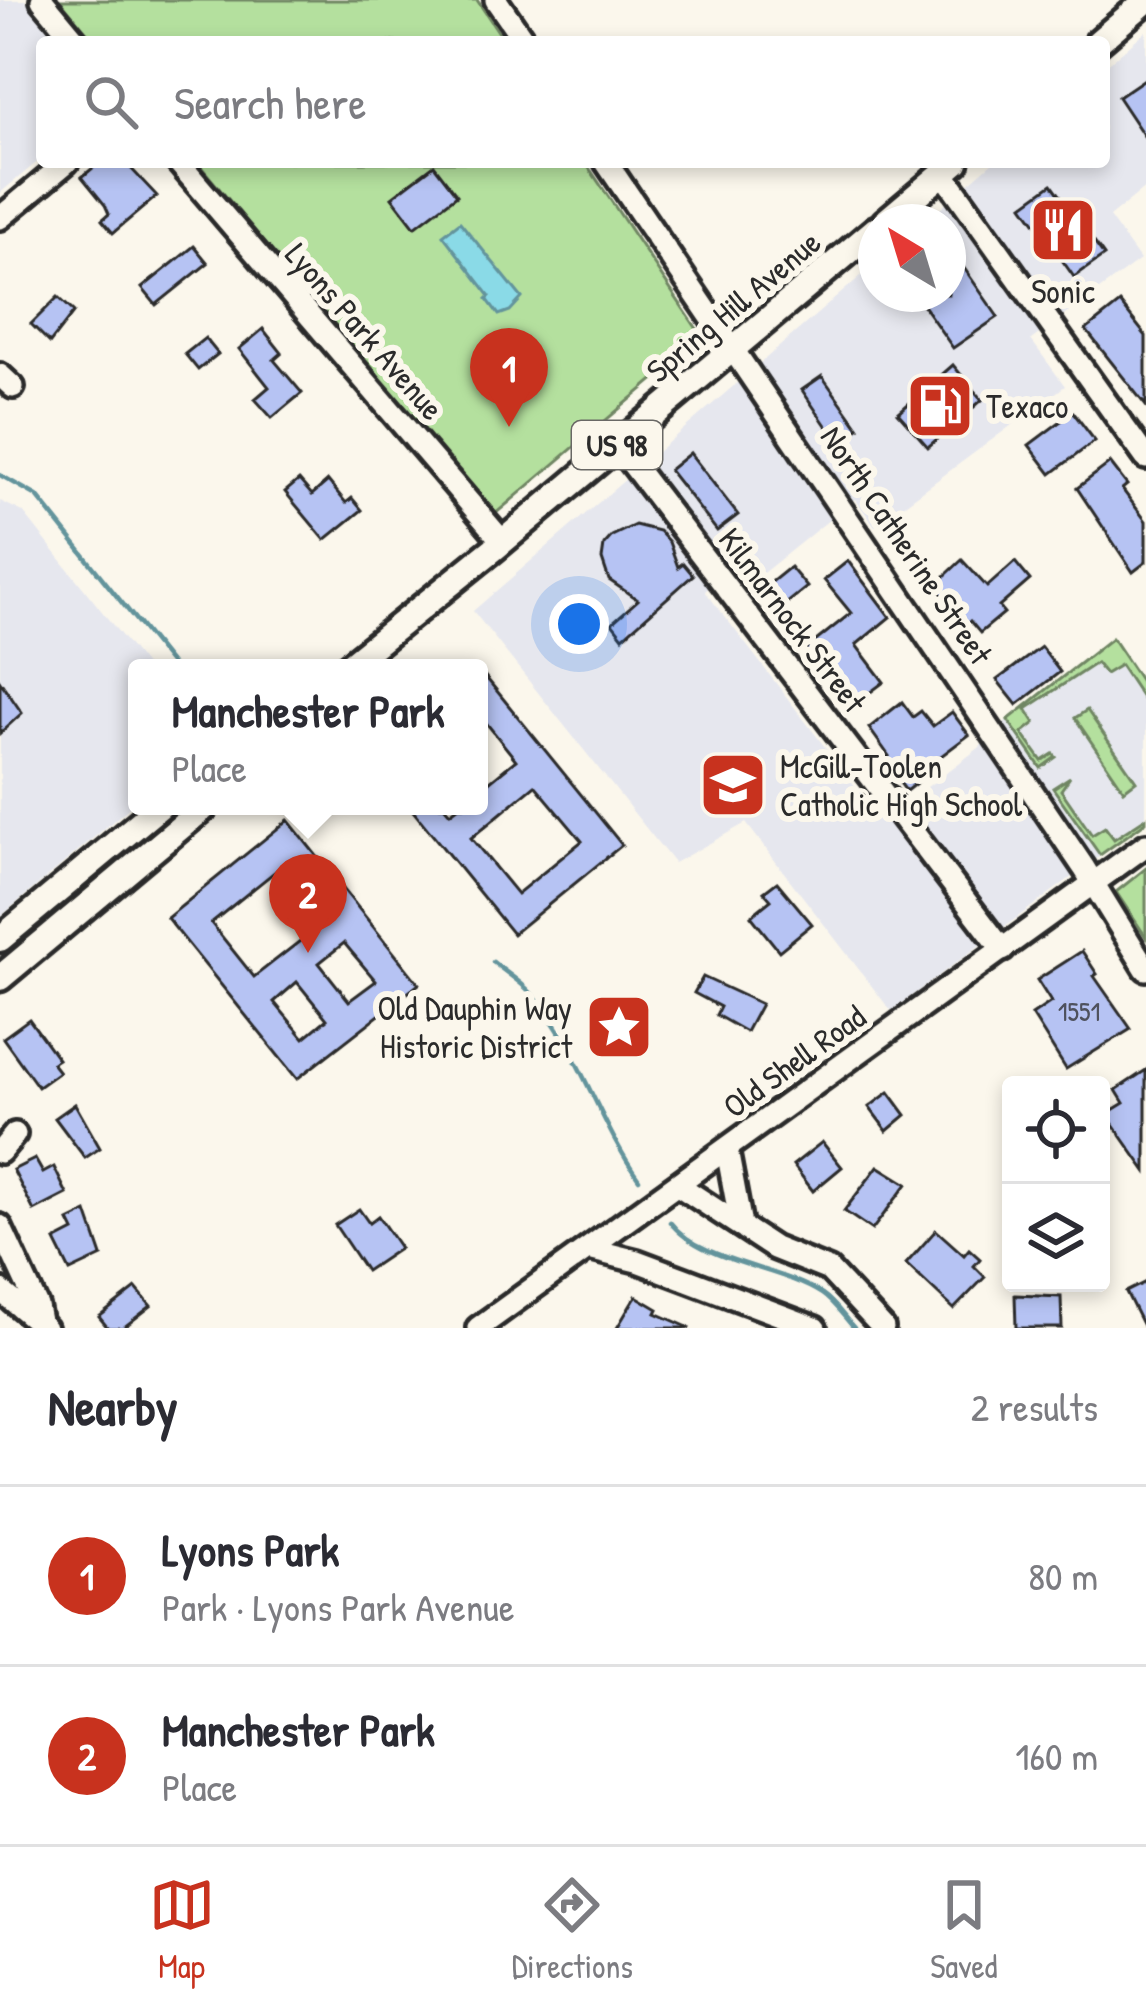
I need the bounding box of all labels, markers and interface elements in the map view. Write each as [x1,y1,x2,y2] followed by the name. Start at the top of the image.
[36,36,1110,168] search box
[78,69,144,135] icon: search
[174,72,366,133] text: Search here
[1028,195,1098,265] restaurant icon: Sonic
[858,204,966,312] north arrow
[637,220,830,393] street label: Spring Hill Avenue
[275,233,454,430] street label: Lyons Park Avenue
[1031,269,1095,313] place label: Sonic
[470,328,548,427] pin: 1
[905,371,975,441] fuel station icon: Texaco
[986,384,1068,428] place label: Texaco
[811,417,1003,673] street label: North Catherine Street
[572,421,662,469] road number: US 98
[709,519,877,722] street label: Kilmarnock Street
[549,594,609,654] your location
[128,659,488,815] popup
[172,680,444,741] text: Manchester Park
[172,741,247,794] text: Place
[780,744,1022,827] place label: McGill-Toolen Catholic High School
[698,750,768,820] school or university icon: McGill-Toolen Catholic High School
[269,854,347,953] pin: 2
[377,986,573,1068] place label: Old Dauphin Way Historic District
[584,992,654,1062] place icon: Old Dauphin Way Historic District
[1058,993,1100,1029] house number: 1551
[714,994,874,1127] street label: Old Shell Road
[1002,1076,1110,1292] map controls
[1002,1076,1110,1184] button: locate
[1002,1184,1110,1292] button: layers
[48,1372,178,1441] text: Nearby
[971,1380,1098,1433] text: 2 results
[162,1519,339,1580] text: Lyons Park
[80,1549,94,1602] text: 1
[1028,1549,1098,1602] text: 80 m
[162,1580,514,1633] text: Park · Lyons Park Avenue
[162,1699,435,1760] text: Manchester Park
[78,1729,96,1782] text: 2
[1015,1729,1098,1782] text: 160 m
[162,1760,237,1813] text: Place
[149,1872,215,1988] tab: Map
[512,1872,633,1988] tab: Directions
[930,1872,997,1988] tab: Saved

